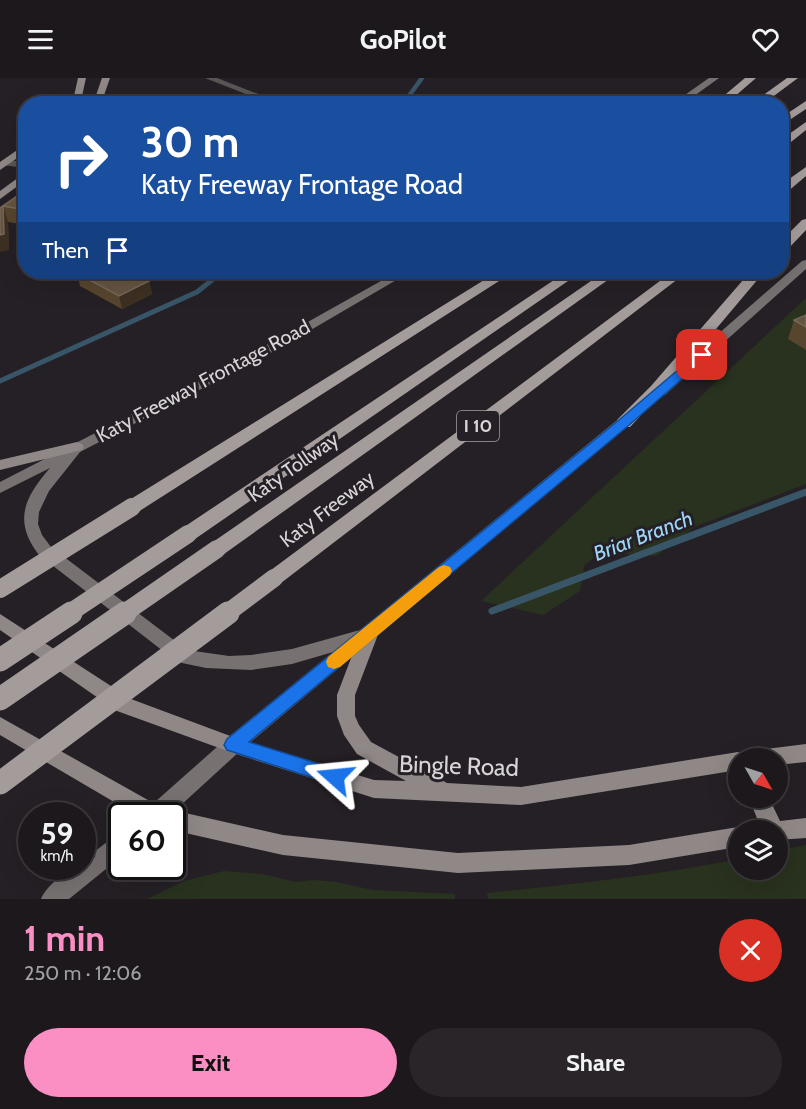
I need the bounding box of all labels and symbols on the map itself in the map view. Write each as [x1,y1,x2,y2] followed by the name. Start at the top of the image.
[92,314,314,448] street label: Katy Freeway Frontage Road
[676,329,727,380] pin
[457,411,499,441] road number: I 10
[243,427,343,507] street label: Katy Tollway
[275,466,379,552] street label: Katy Freeway
[590,505,696,566] water label: Briar Branch
[303,745,367,809] position arrow
[728,748,788,808] north arrow
[399,749,519,782] street label: Bingle Road
[108,802,186,880] speed limit sign: 60

